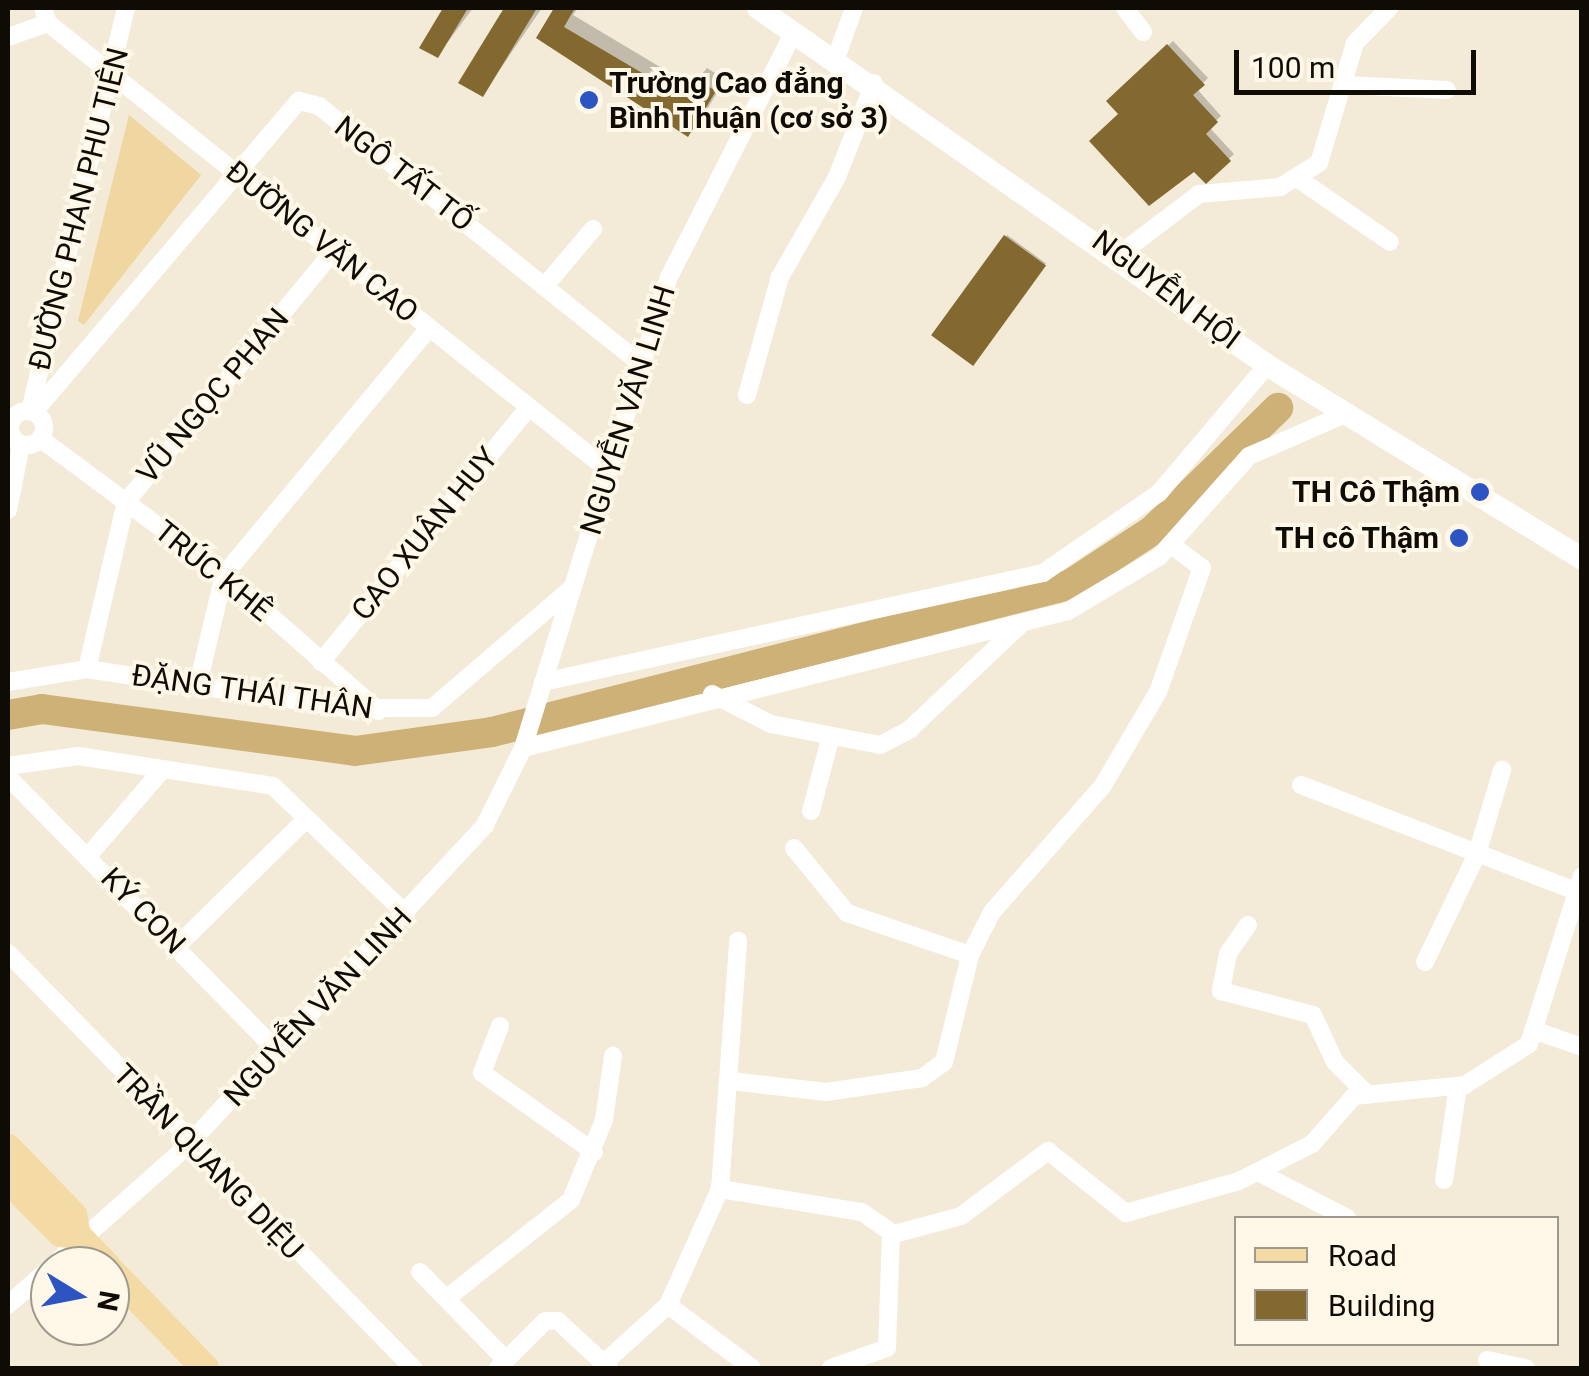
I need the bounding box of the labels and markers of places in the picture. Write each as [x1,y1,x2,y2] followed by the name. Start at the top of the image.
[609,65,889,136] place label: Trường Cao đẳng Bình Thuận (cơ sở 3)
[578,89,600,111] marker: Trường Cao đẳng Bình Thuận (cơ sở 3)
[1291,474,1460,510] place label: TH Cô Thậm
[1469,481,1491,503] marker: TH Cô Thậm
[1274,520,1439,556] place label: TH cô Thậm
[1448,527,1470,549] marker: TH cô Thậm

